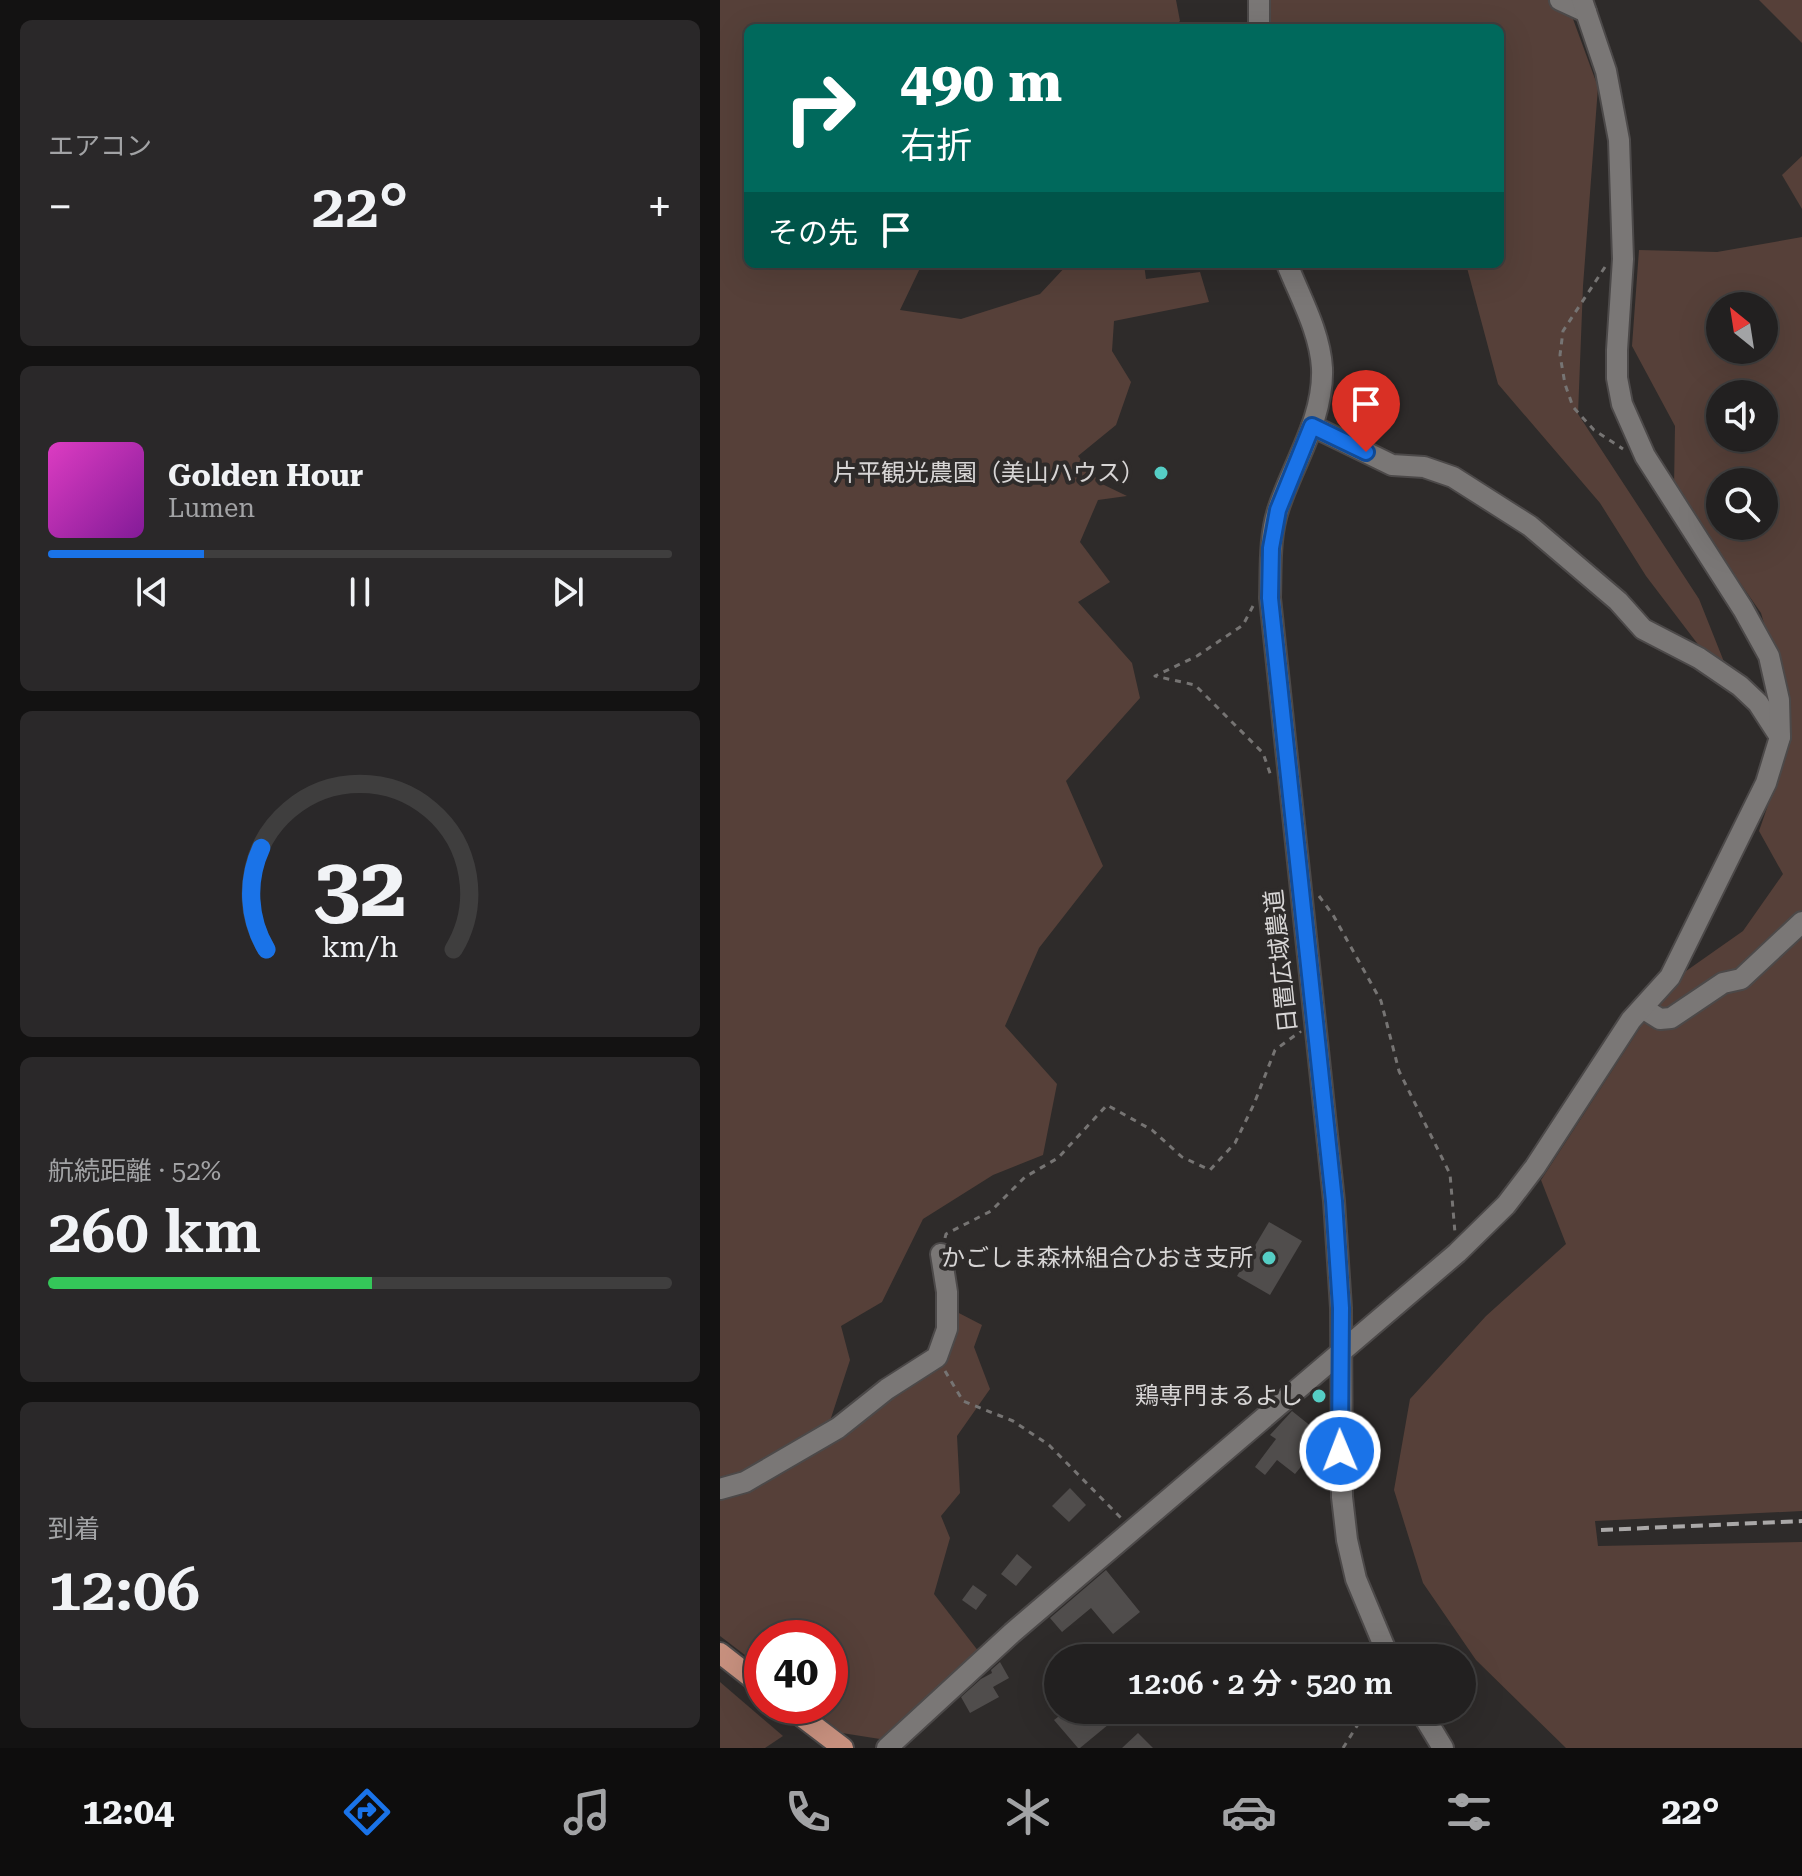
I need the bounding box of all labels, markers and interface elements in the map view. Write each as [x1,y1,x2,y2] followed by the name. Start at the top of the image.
[900,49,1062,115] text: 490 m
[768,56,872,160] icon: right
[900,125,972,167] text: 右折
[48,131,152,161] text: エアコン
[312,171,408,242] text: 22°
[48,181,73,233] text: −
[647,181,672,233] text: +
[874,208,918,252] icon: arrive
[768,215,858,250] text: その先
[1706,292,1778,364] north arrow
[1706,292,1778,540] map controls
[1332,370,1400,452] pin
[1706,380,1778,452] button: sound
[1344,382,1388,426] icon: arrive
[168,458,363,493] text: Golden Hour
[833,459,1145,487] place label: 片平観光農園（美山ハウス）
[1152,464,1170,482] marker: 片平観光農園（美山ハウス）
[1706,468,1778,540] button: search
[168,493,255,523] text: Lumen
[130,570,174,614] icon: previous
[338,570,382,614] icon: pause
[546,570,590,614] icon: next
[313,839,407,936] text: 32
[1260,888,1302,1034] street label: 日置広域農道
[322,930,398,964] text: km/h
[48,1156,221,1186] text: 航続距離 · 52%
[48,1196,261,1267] text: 260 km
[941,1244,1253,1272] place label: かごしま森林組合ひおき支所
[1260,1249,1278,1267] marker: かごしま森林組合ひおき支所
[1135,1382,1303,1410] place label: 鶏専門まるよし
[1310,1387,1328,1405] marker: 鶏専門まるよし
[1298,1409,1382,1493] position arrow
[48,1514,100,1544] text: 到着
[48,1554,200,1625] text: 12:06
[744,1620,848,1724] speed limit sign: 40
[1128,1666,1392,1701] text: 12:06 · 2 分 · 520 m
[339,1784,395,1840] icon: directions
[559,1784,615,1840] icon: music
[780,1784,836,1840] icon: phone
[1000,1784,1056,1840] icon: climate
[1221,1784,1277,1840] icon: car
[1441,1784,1497,1840] icon: filters
[82,1791,174,1833] text: 12:04
[1661,1791,1720,1833] text: 22°

